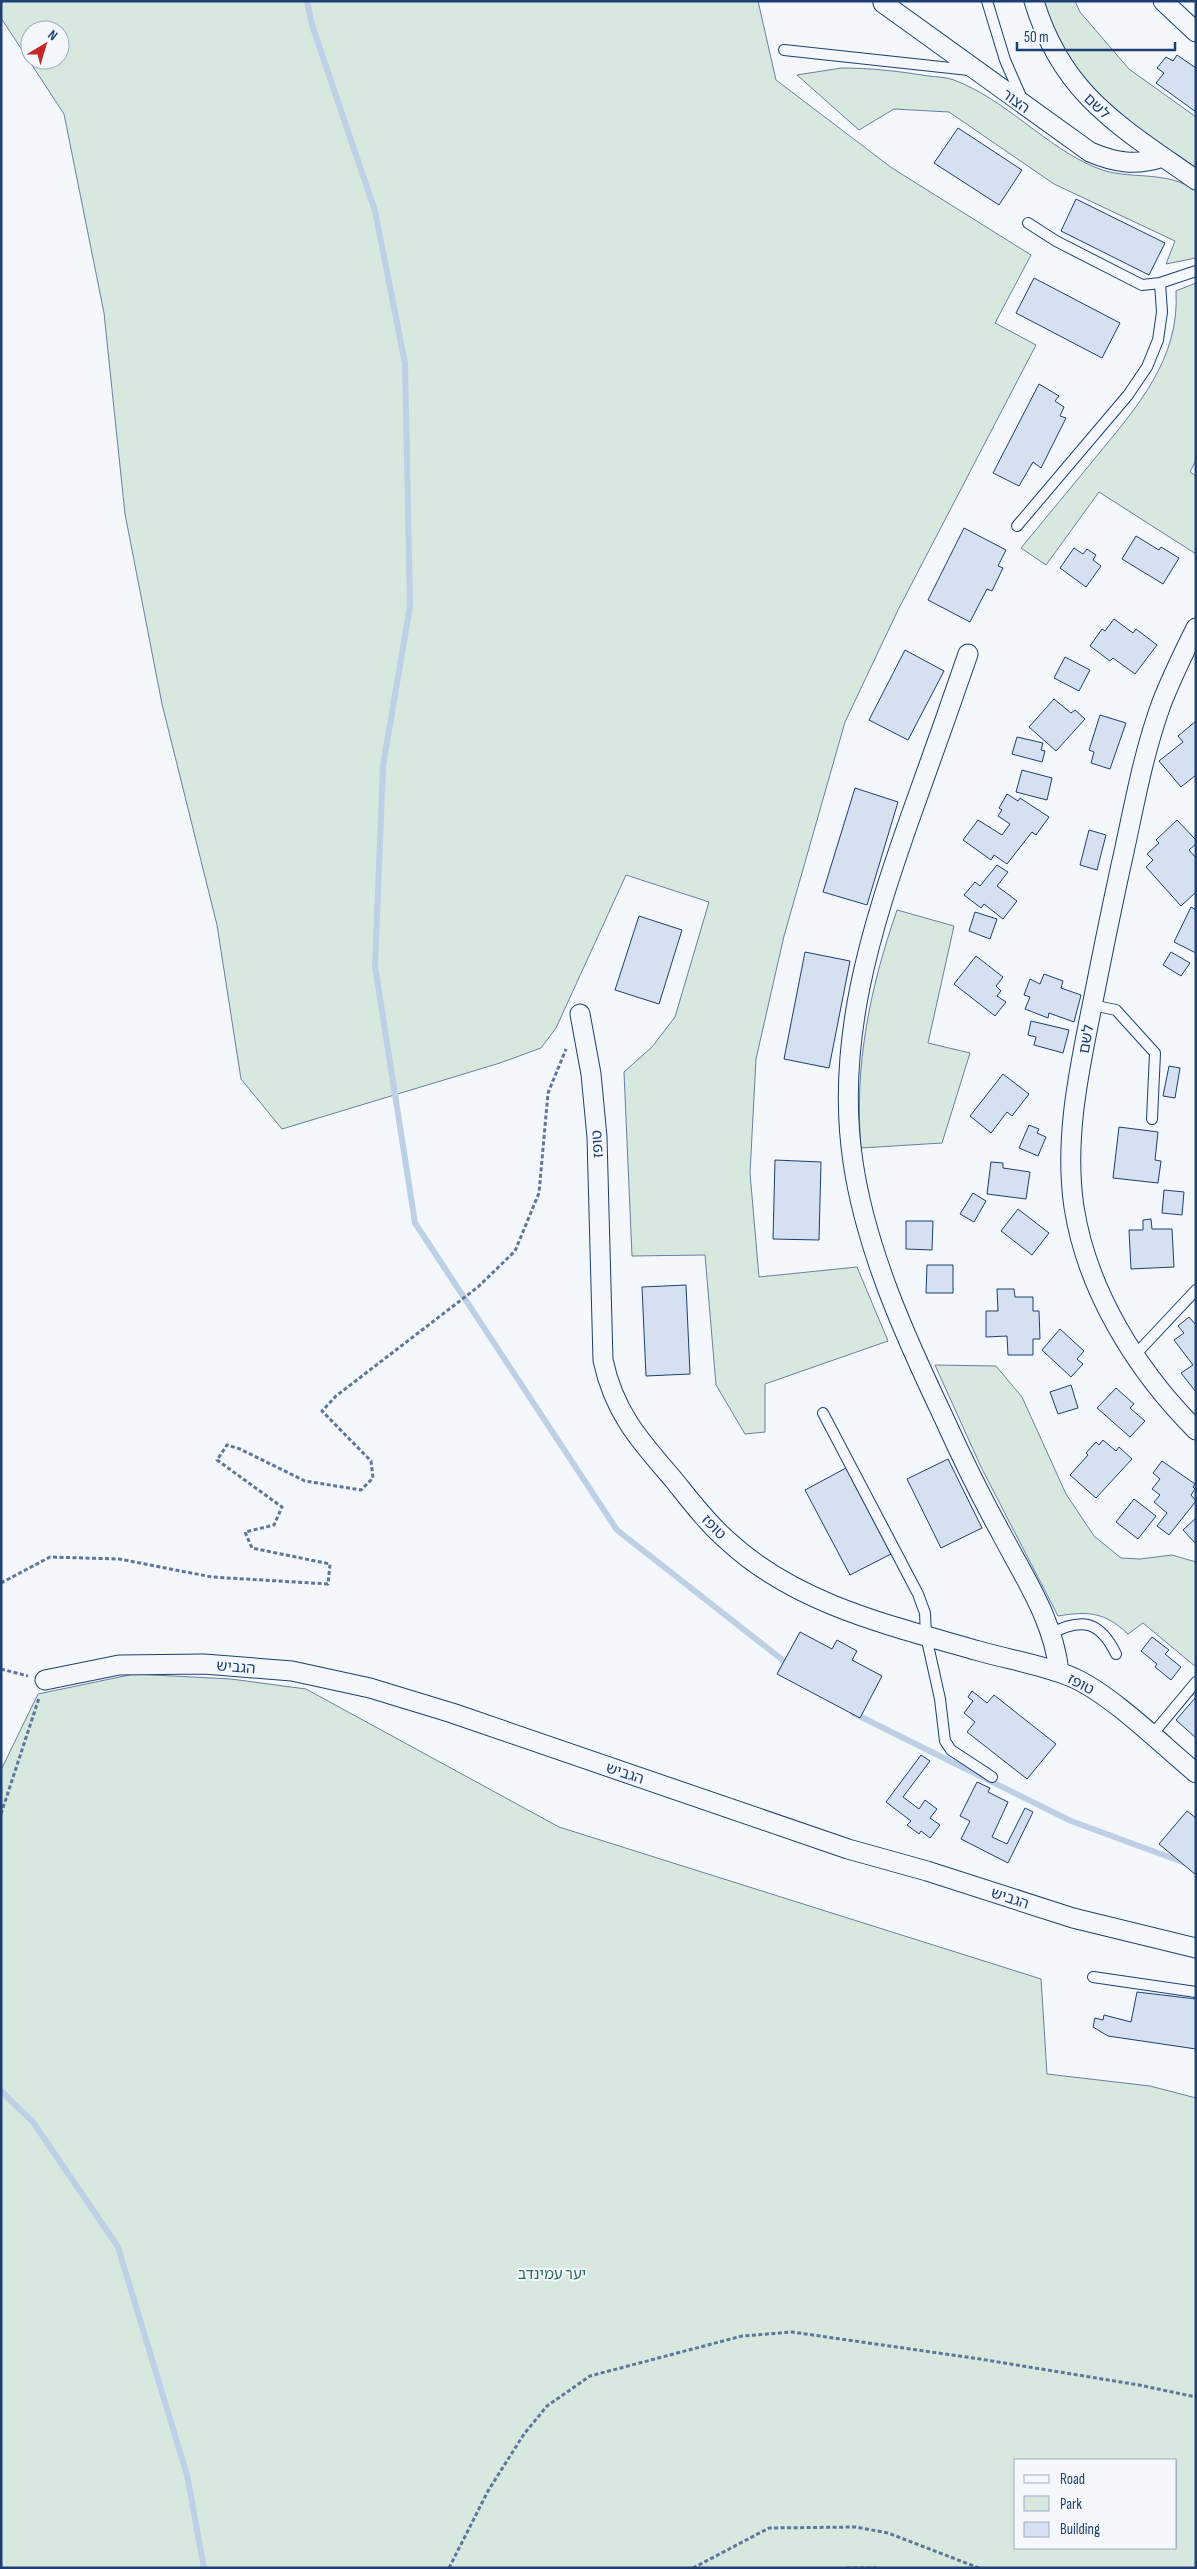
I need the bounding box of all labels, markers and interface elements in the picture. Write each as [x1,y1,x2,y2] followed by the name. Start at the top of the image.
[20,20,70,70] north arrow
[1017,20,1174,52] scale bar
[45,26,61,44] text: N
[1024,28,1049,47] text: 50 m
[998,85,1033,118] street label: הצור
[1080,89,1114,123] street label: לשם
[1075,1023,1098,1055] street label: לשם
[587,1129,608,1158] street label: טופז
[697,1511,730,1544] street label: טופז
[216,1656,256,1679] street label: הגביש
[1064,1670,1097,1699] street label: טופז
[603,1758,646,1789] street label: הגביש
[988,1883,1031,1914] street label: הגביש
[518,2265,586,2284] park label: יער עמינדב
[1014,2459,1177,2549] legend
[1060,2470,1085,2489] text: Road
[1060,2495,1082,2514] text: Park
[1060,2520,1100,2539] text: Building

